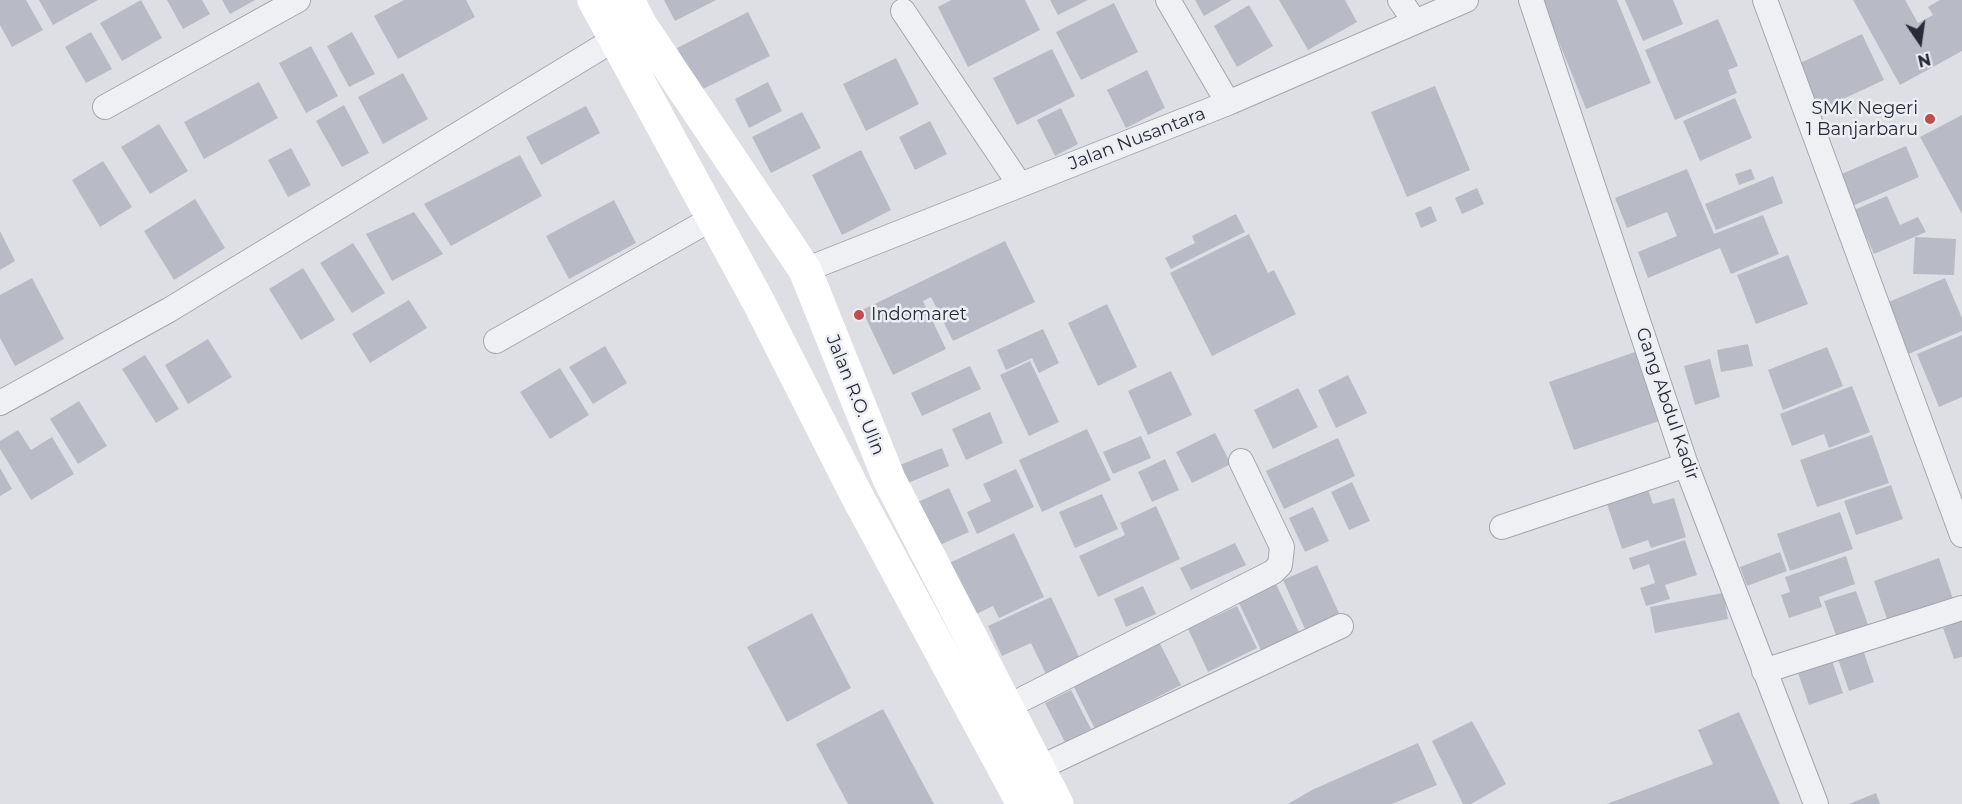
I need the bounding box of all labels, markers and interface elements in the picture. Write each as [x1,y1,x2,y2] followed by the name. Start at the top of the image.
[1890,12,1950,72] north arrow
[1916,49,1933,71] text: N
[1806,98,1918,140] place label: SMK Negeri 1 Banjarbaru
[1065,103,1209,175] street label: Jalan Nusantara
[1923,112,1937,126] marker: SMK Negeri 1 Banjarbaru
[871,304,967,326] place label: Indomaret
[852,308,866,322] marker: Indomaret
[1631,325,1703,483] street label: Gang Abdul Kadir
[821,332,889,458] street label: Jalan R.O. Ulin

